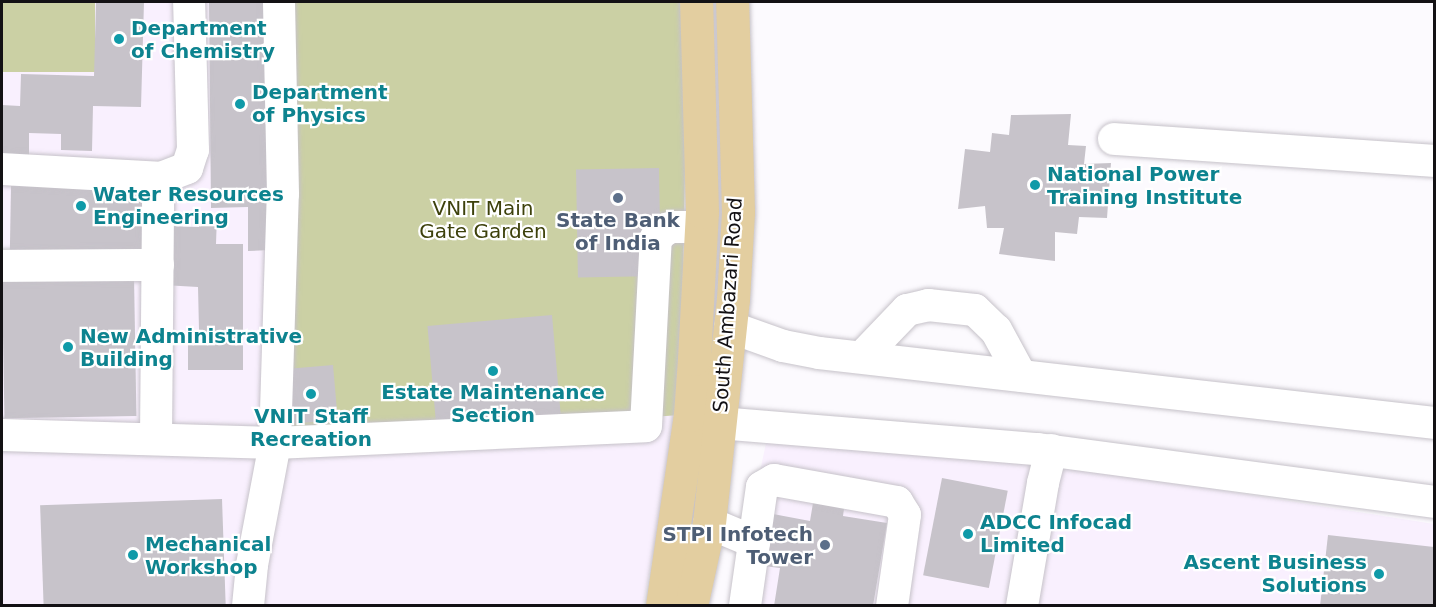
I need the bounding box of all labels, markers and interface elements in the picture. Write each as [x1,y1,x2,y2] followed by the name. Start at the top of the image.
[131,16,275,63] place label: Department of Chemistry
[112,32,126,46] marker: Department of Chemistry
[252,80,388,127] place label: Department of Physics
[233,97,247,111] marker: Department of Physics
[1047,162,1242,209] place label: National Power Training Institute
[1028,178,1042,192] marker: National Power Training Institute
[93,183,284,230] place label: Water Resources Engineering
[611,191,625,205] marker: State Bank of India
[419,197,547,244] park label: VNIT Main Gate Garden
[709,197,747,413] street label: South Ambazari Road
[74,199,88,213] marker: Water Resources Engineering
[556,208,680,255] place label: State Bank of India
[80,324,302,371] place label: New Administrative Building
[61,340,75,354] marker: New Administrative Building
[486,364,500,378] marker: Estate Maintenance Section
[381,380,605,427] place label: Estate Maintenance Section
[304,387,318,401] marker: VNIT Staff Recreation
[250,404,372,451] place label: VNIT Staff Recreation
[980,510,1132,557] place label: ADCC Infocad Limited
[663,522,813,569] place label: STPI Infotech Tower
[961,527,975,541] marker: ADCC Infocad Limited
[145,532,271,579] place label: Mechanical Workshop
[818,538,832,552] marker: STPI Infotech Tower
[126,548,140,562] marker: Mechanical Workshop
[1184,550,1367,597] place label: Ascent Business Solutions
[1372,567,1386,581] marker: Ascent Business Solutions

